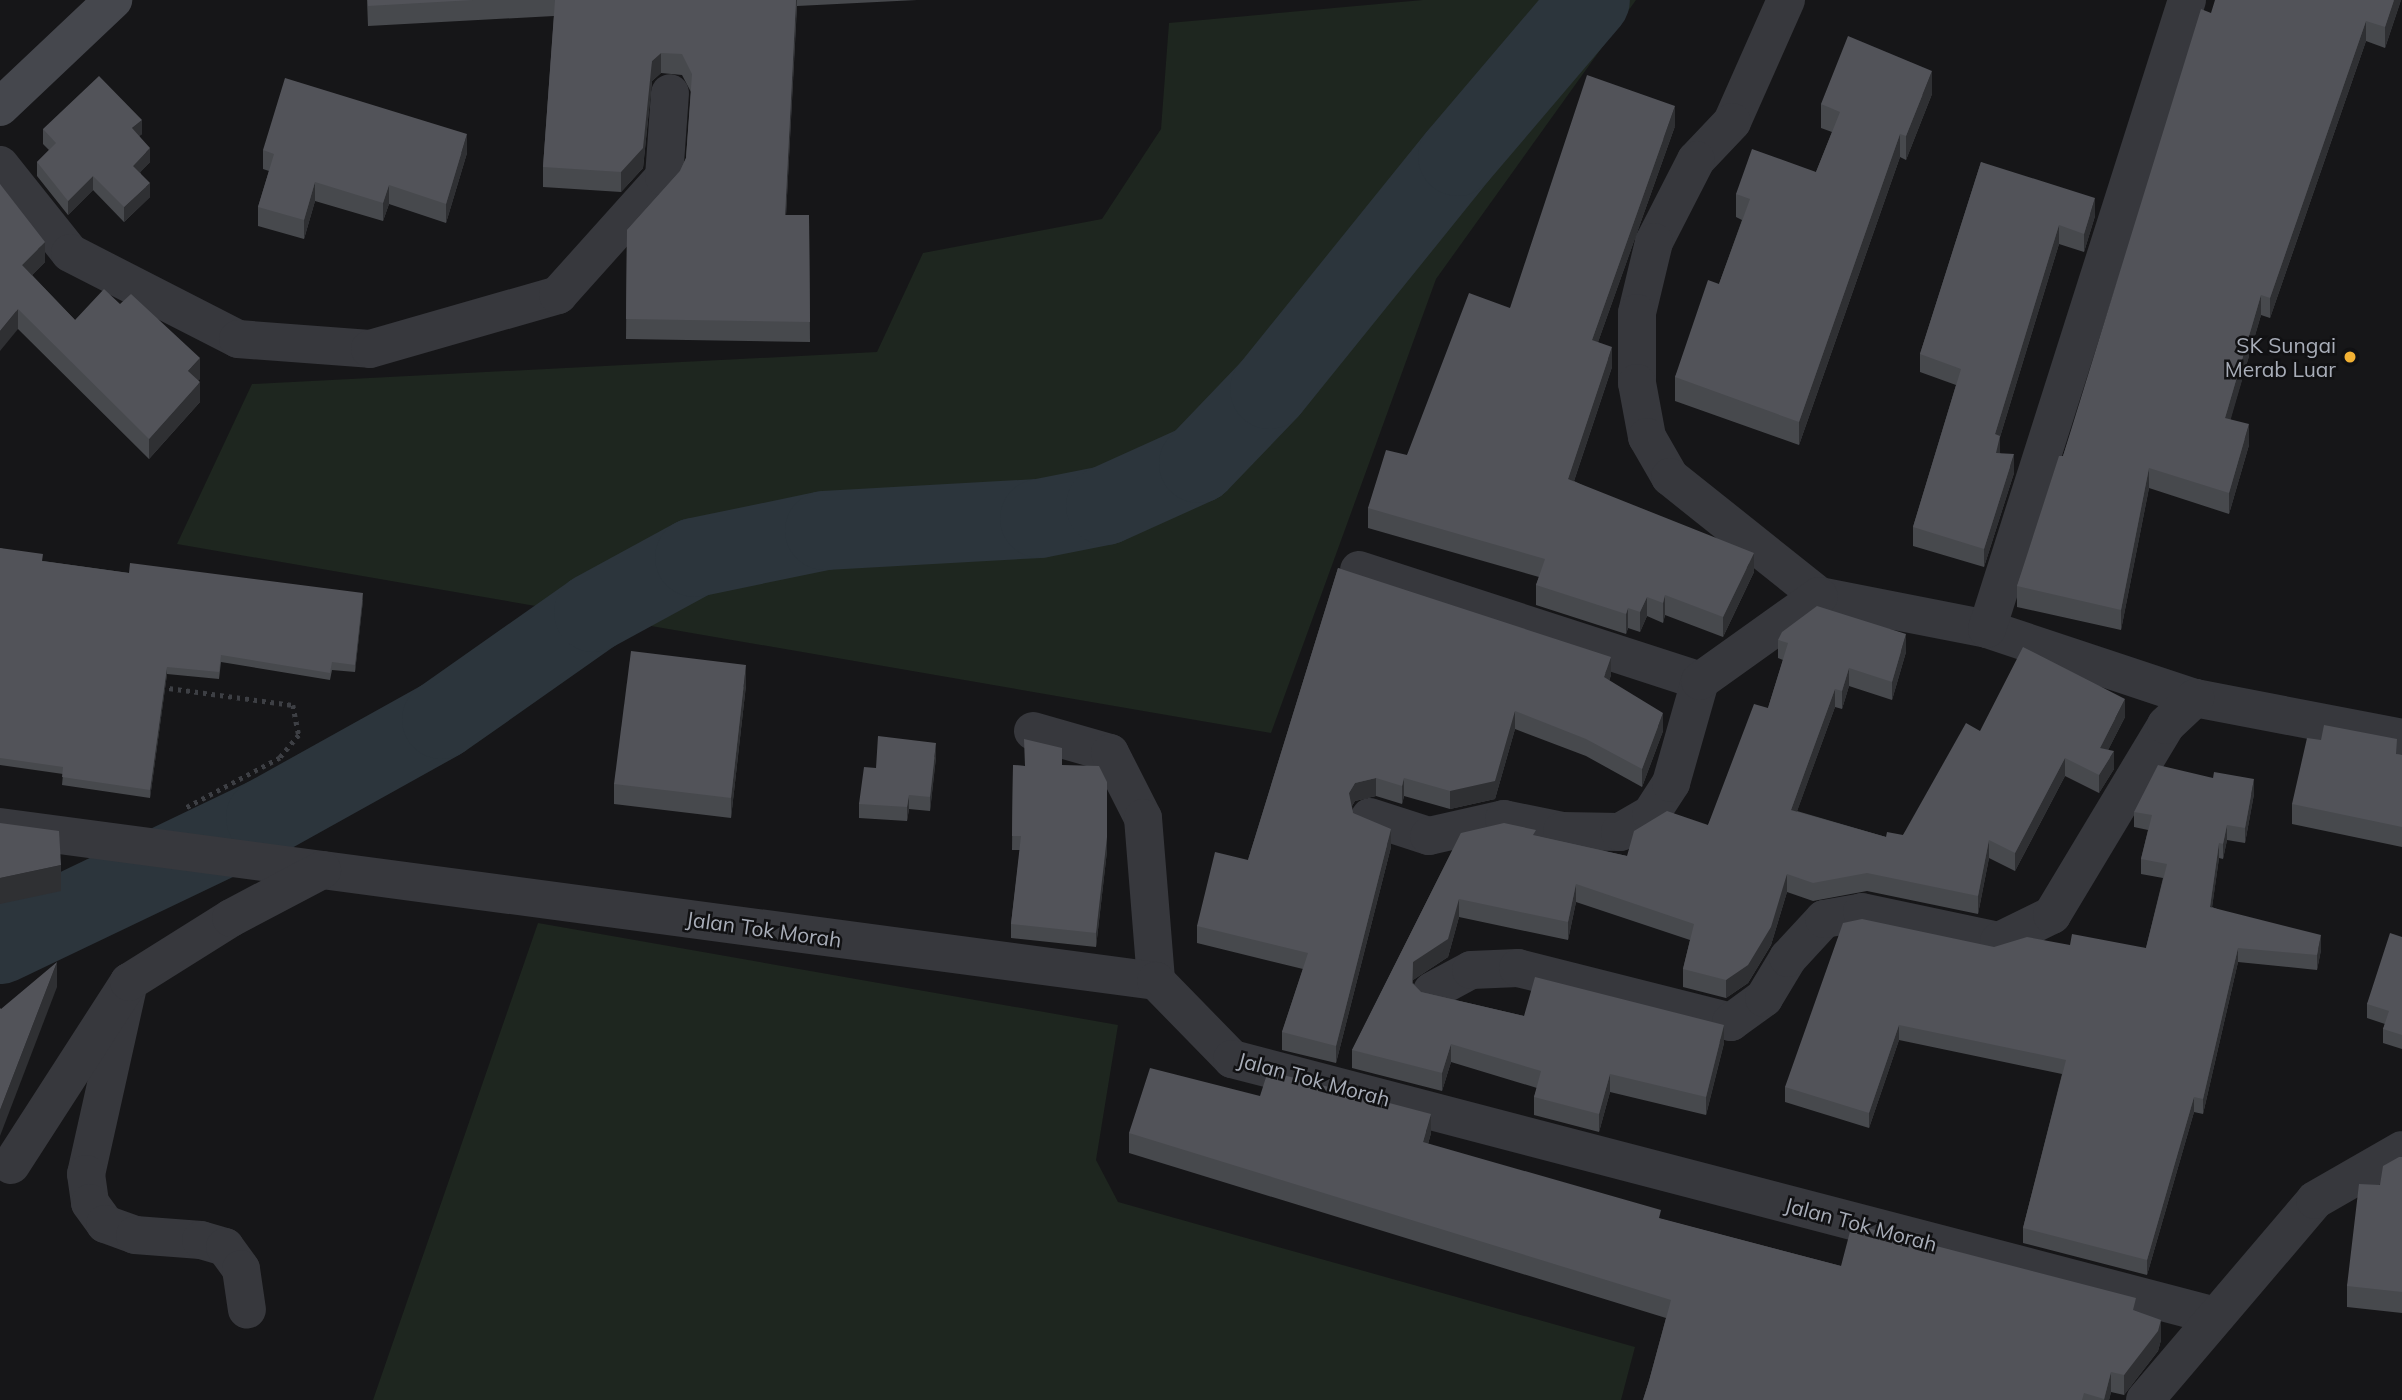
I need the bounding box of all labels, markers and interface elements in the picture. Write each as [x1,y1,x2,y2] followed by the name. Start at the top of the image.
[2225,332,2336,382] place label: SK Sungai Merab Luar
[2342,349,2358,365] marker: SK Sungai Merab Luar
[685,906,843,952] street label: Jalan Tok Morah
[1235,1047,1393,1111] street label: Jalan Tok Morah
[1782,1192,1940,1256] street label: Jalan Tok Morah

